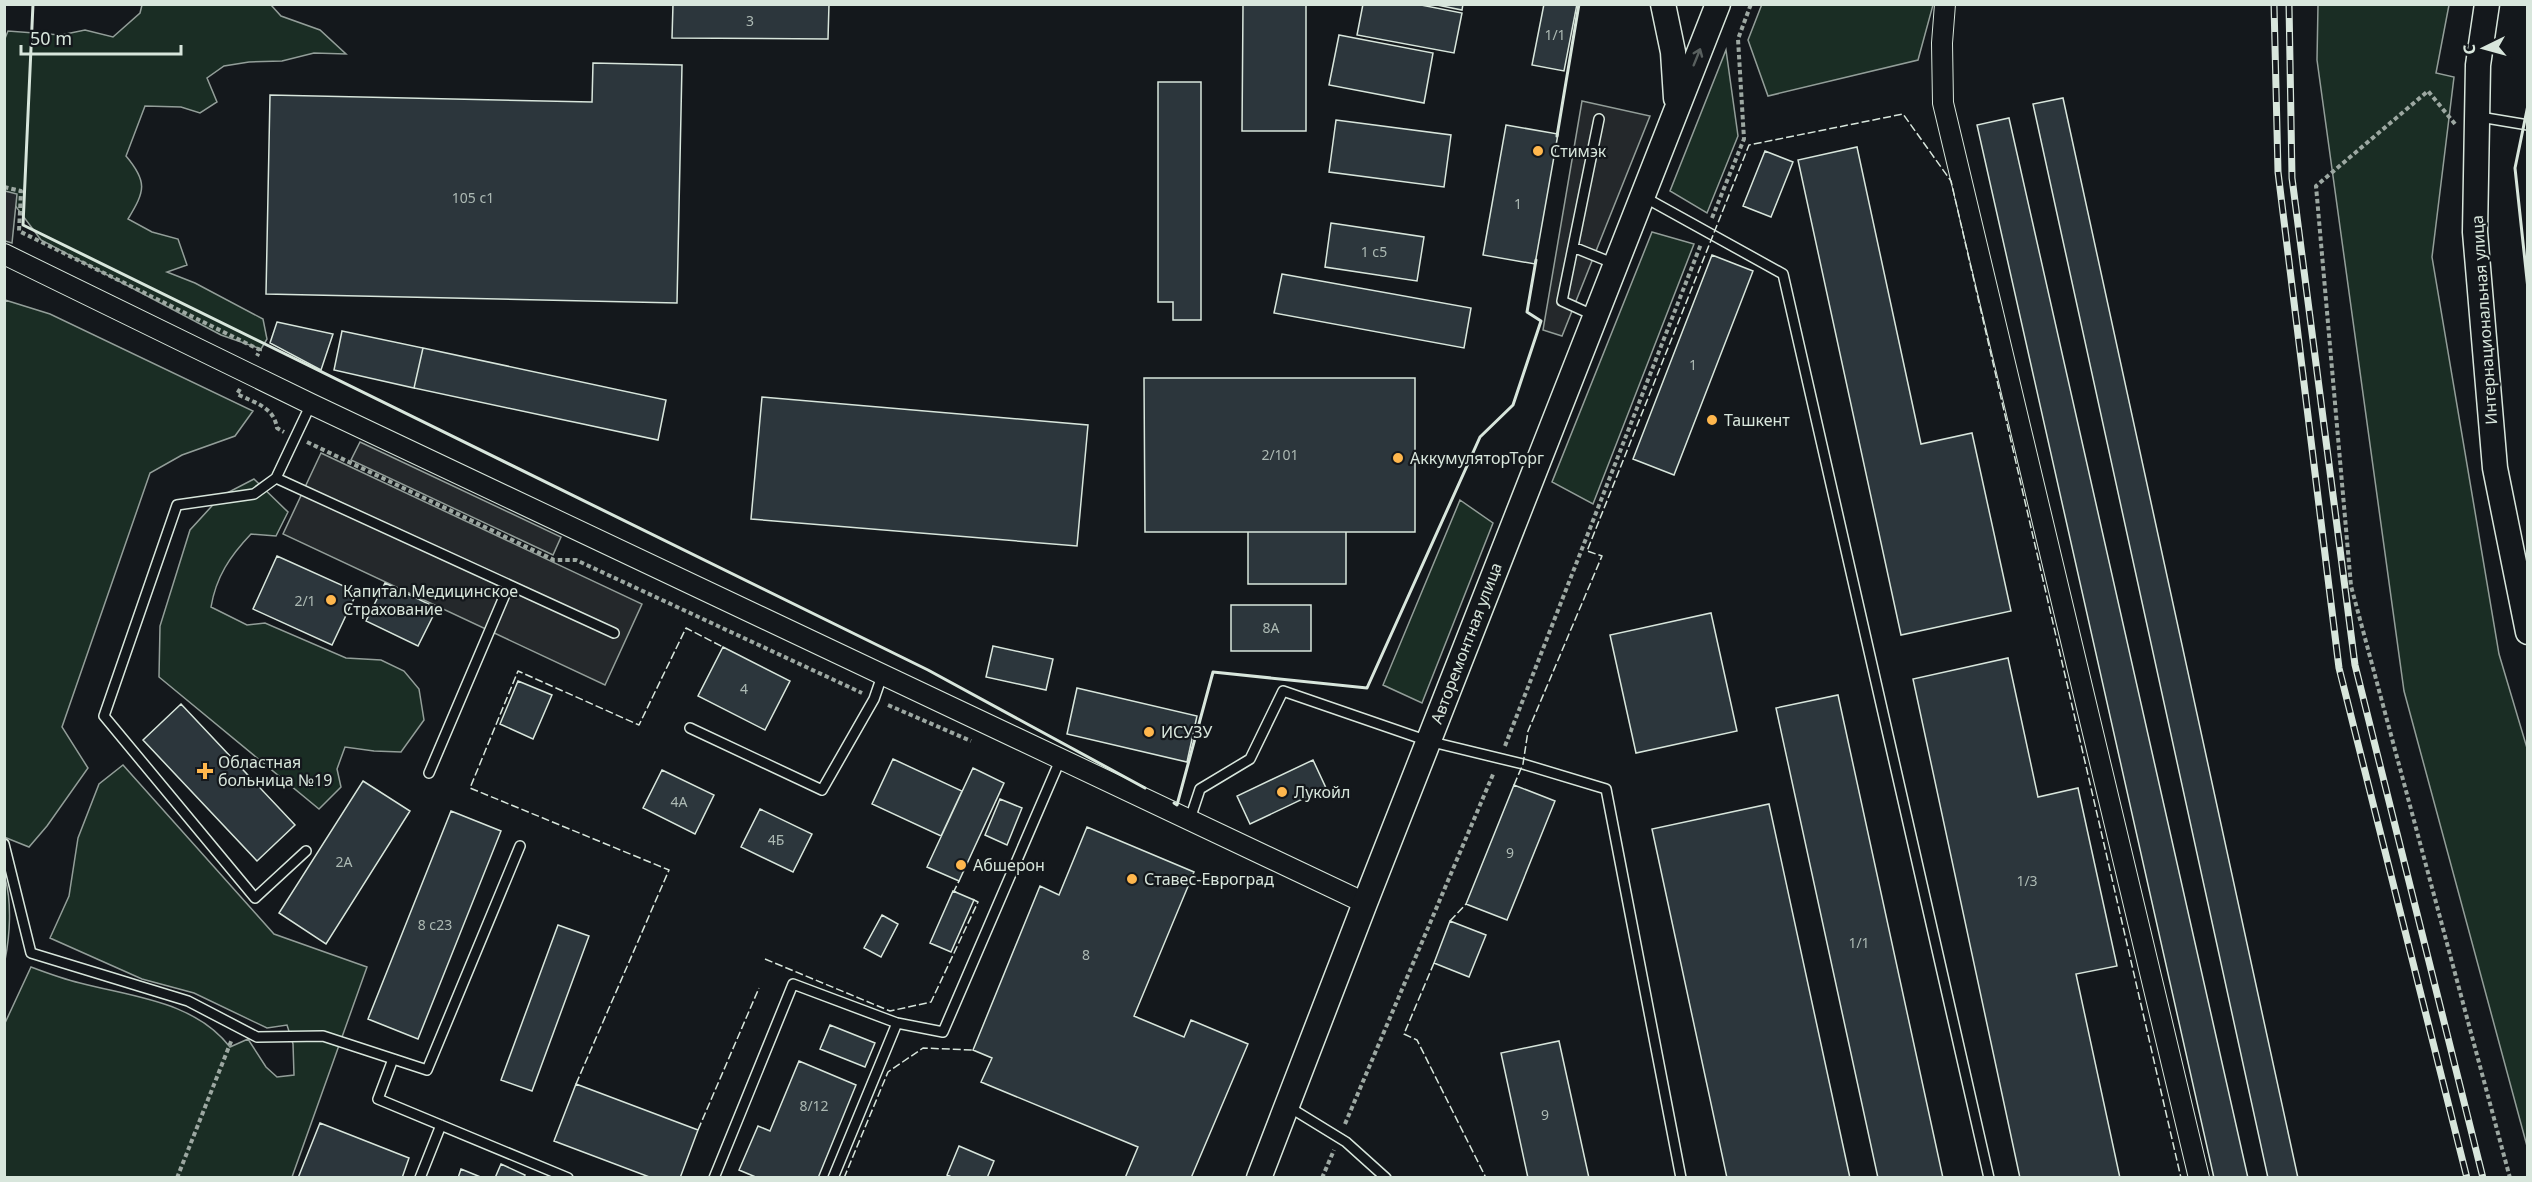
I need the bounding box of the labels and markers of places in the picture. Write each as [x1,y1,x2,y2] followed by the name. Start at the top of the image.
[1550,140,1607,162] place label: Стимэк
[1531,144,1545,158] marker: Стимэк
[1724,409,1790,431] place label: Ташкент
[1705,413,1719,427] marker: Ташкент
[1410,447,1544,469] place label: АккумуляторТорг
[1391,451,1405,465] marker: АккумуляторТорг
[343,580,518,620] place label: Капитал Медицинское Страхование
[324,593,338,607] marker: Капитал Медицинское Страхование
[1161,721,1212,743] place label: ИСУЗУ
[1142,725,1156,739] marker: ИСУЗУ
[218,751,332,791] place label: Областная больница №19
[196,762,214,780] marker: Областная больница №19
[1294,781,1350,803] place label: Лукойл
[1275,785,1289,799] marker: Лукойл
[973,854,1045,876] place label: Абшерон
[954,858,968,872] marker: Абшерон
[1144,868,1274,890] place label: Ставес-Евроград
[1125,872,1139,886] marker: Ставес-Евроград

